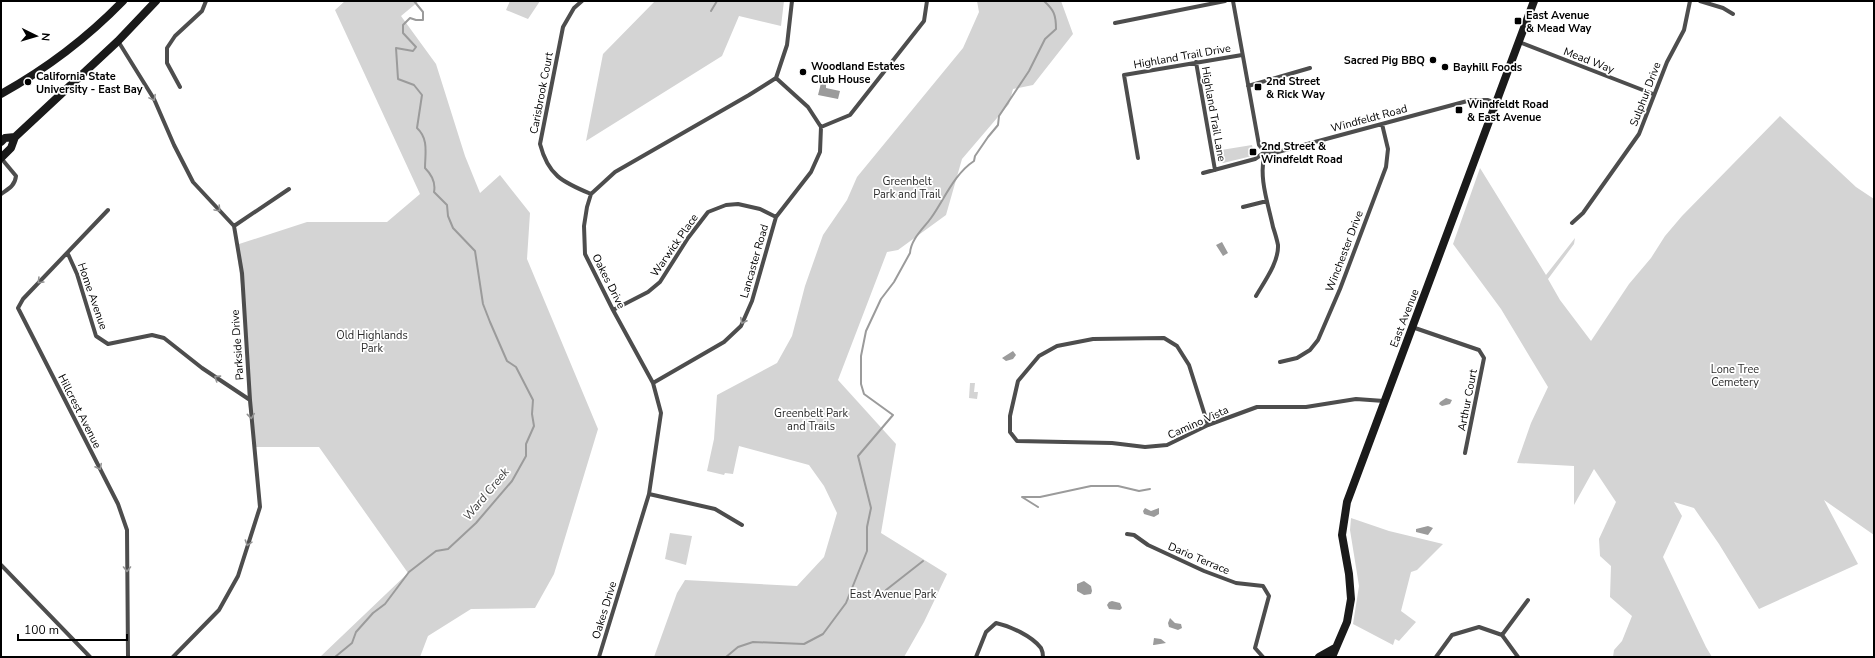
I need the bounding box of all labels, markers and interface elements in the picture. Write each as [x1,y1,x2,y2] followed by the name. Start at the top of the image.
[1526,8,1592,36] place label: East Avenue & Mead Way
[16,16,56,56] north arrow
[1513,16,1523,26] marker: East Avenue & Mead Way
[38,32,53,42] text: N
[1132,41,1232,72] street label: Highland Trail Drive
[1561,44,1617,77] street label: Mead Way
[526,51,557,135] street label: Carisbrook Court
[1344,53,1425,68] place label: Sacred Pig BBQ
[1428,55,1438,65] marker: Sacred Pig BBQ
[811,59,905,87] place label: Woodland Estates Club House
[1453,60,1522,75] place label: Bayhill Foods
[1626,60,1665,129] street label: Sulphur Drive
[1440,62,1450,72] marker: Bayhill Foods
[1198,65,1229,163] street label: Highland Trail Lane
[798,67,808,77] marker: Woodland Estates Club House
[36,69,143,97] place label: California State University - East Bay
[1266,74,1325,102] place label: 2nd Street & Rick Way
[23,77,33,87] marker: California State University - East Bay
[1253,82,1263,92] marker: 2nd Street & Rick Way
[148,94,155,101] one-way arrow
[1467,97,1549,125] place label: Windfeldt Road & East Avenue
[1329,101,1409,136] street label: Windfeldt Road
[1454,105,1464,115] marker: Windfeldt Road & East Avenue
[1261,139,1343,167] place label: 2nd Street & Windfeldt Road
[1248,147,1258,157] marker: 2nd Street & Windfeldt Road
[873,174,941,202] park label: Greenbelt Park and Trail
[213,204,221,212] one-way arrow
[1322,208,1367,294] street label: Winchester Drive
[647,211,702,280] street label: Warwick Place
[737,222,772,300] street label: Lancaster Road
[588,251,629,311] street label: Oakes Drive
[74,261,111,332] street label: Home Avenue
[37,277,45,284] one-way arrow
[1386,287,1423,350] street label: East Avenue
[228,309,247,381] street label: Parkside Drive
[740,316,748,324] one-way arrow
[336,328,408,356] park label: Old Highlands Park
[1711,362,1759,390] park label: Lone Tree Cemetery
[1454,368,1481,432] street label: Arthur Court
[54,371,105,451] street label: Hillcrest Avenue
[214,375,221,383] one-way arrow
[1165,402,1231,443] street label: Camino Vista
[774,406,848,434] park label: Greenbelt Park and Trails
[246,413,255,419] one-way arrow
[94,463,102,471] one-way arrow
[459,463,513,524] water label: Ward Creek
[1166,539,1232,578] street label: Dario Terrace
[245,540,253,547] one-way arrow
[123,566,131,572] one-way arrow
[589,579,620,641] street label: Oakes Drive
[850,587,937,602] park label: East Avenue Park
[18,616,127,642] scale bar
[24,622,59,638] text: 100 m

